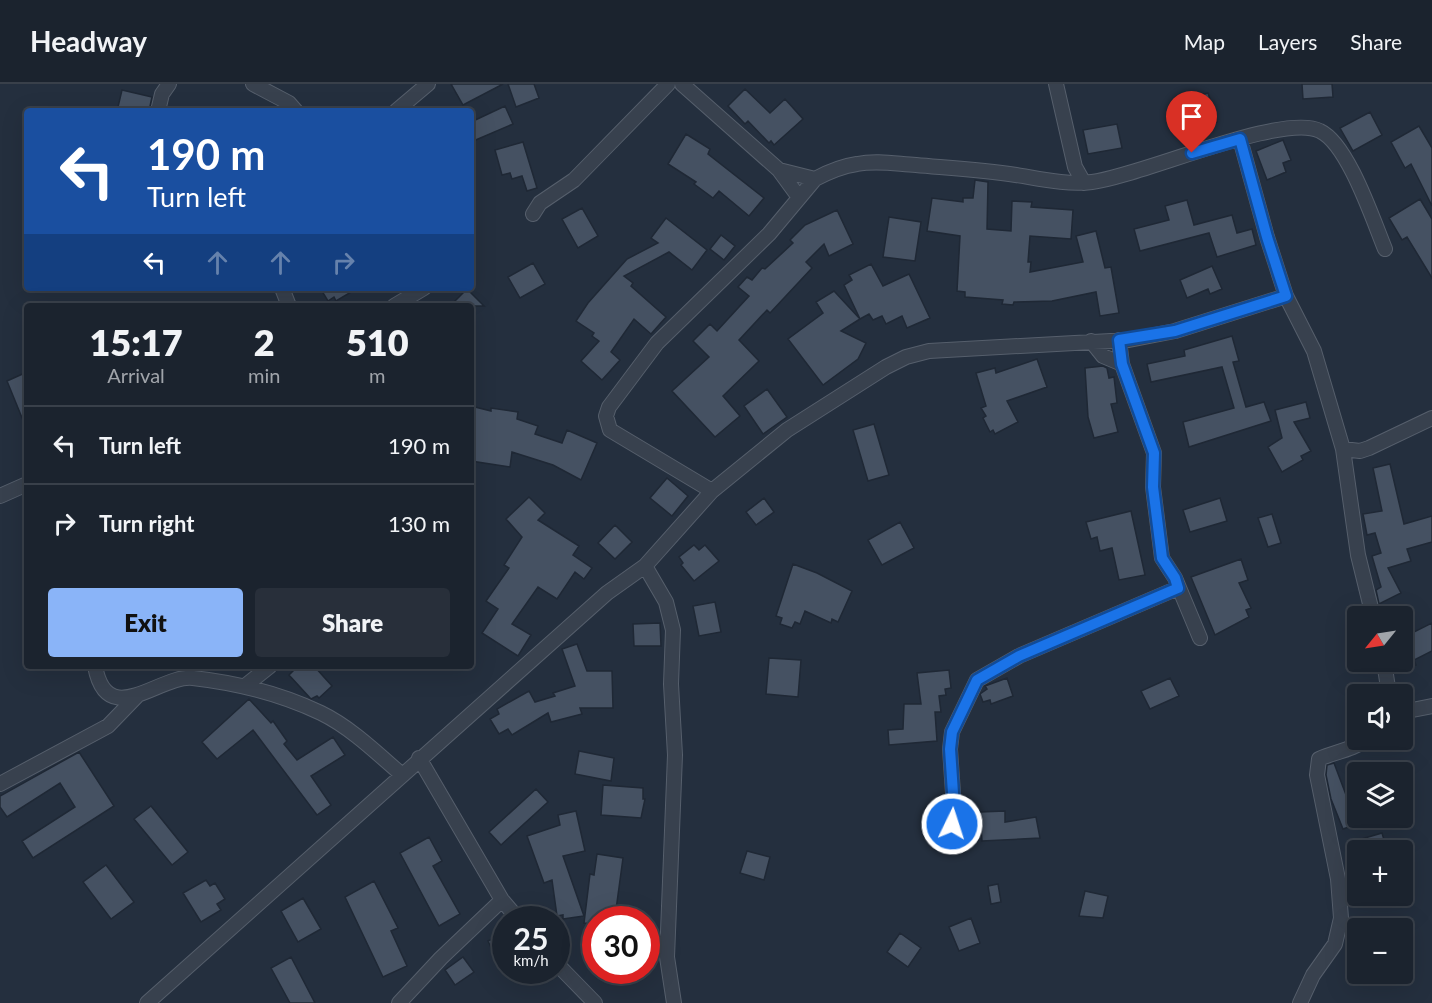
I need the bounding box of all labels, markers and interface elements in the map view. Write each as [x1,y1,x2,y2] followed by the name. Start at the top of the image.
[30,24,147,58] text: Headway
[1184,29,1225,54] text: Map
[1258,29,1317,54] text: Layers
[1350,29,1402,54] text: Share
[1166,91,1217,153] pin
[1175,100,1208,133] icon: arrive
[147,129,265,179] text: 190 m
[48,132,126,210] icon: left
[147,180,246,213] text: Turn left
[138,246,171,279] icon: left
[201,246,234,279] icon: ahead
[264,246,297,279] icon: ahead
[327,246,360,279] icon: right
[89,320,183,364] text: 15:17
[254,320,275,364] text: 2
[346,320,409,364] text: 510
[107,363,165,387] text: Arrival
[248,363,280,387] text: min
[369,363,385,387] text: m
[48,429,81,462] icon: left
[99,432,181,459] text: Turn left
[388,432,450,459] text: 190 m
[48,507,81,540] icon: right
[99,510,194,537] text: Turn right
[388,510,450,537] text: 130 m
[48,588,243,657] button: Exit
[255,588,450,657] button: Share
[1347,606,1413,672] north arrow
[1347,606,1413,984] map controls
[1347,684,1413,750] button: sound
[1347,762,1413,828] button: layers
[920,792,984,856] position arrow
[1347,840,1413,906] button: +
[582,906,660,984] speed limit sign: 30
[1347,918,1413,984] button: −
[514,920,548,956] text: 25
[513,951,549,969] text: km/h

